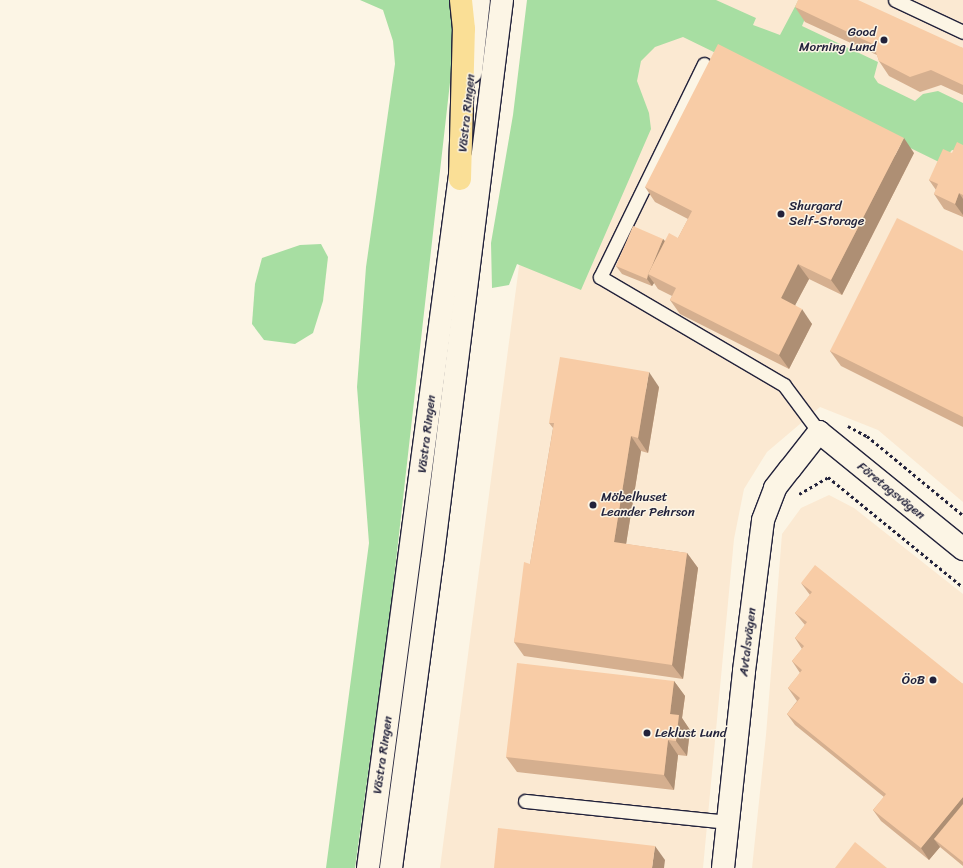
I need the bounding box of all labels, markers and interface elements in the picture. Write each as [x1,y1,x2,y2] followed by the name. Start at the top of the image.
[799,25,876,56] place label: Good Morning Lund
[879,35,889,45] marker: Good Morning Lund
[455,73,479,153] street label: Västra Ringen
[789,199,864,230] place label: Shurgard Self-Storage
[776,209,786,219] marker: Shurgard Self-Storage
[414,394,440,474] street label: Västra Ringen
[854,459,928,523] street label: Företagsvägen
[601,490,695,521] place label: Möbelhuset Leander Pehrson
[588,500,598,510] marker: Möbelhuset Leander Pehrson
[736,607,760,677] street label: Avtalsvägen
[902,672,925,688] place label: ÖoB
[928,675,938,685] marker: ÖoB
[370,715,396,795] street label: Västra Ringen
[655,725,726,741] place label: Leklust Lund
[642,728,652,738] marker: Leklust Lund

